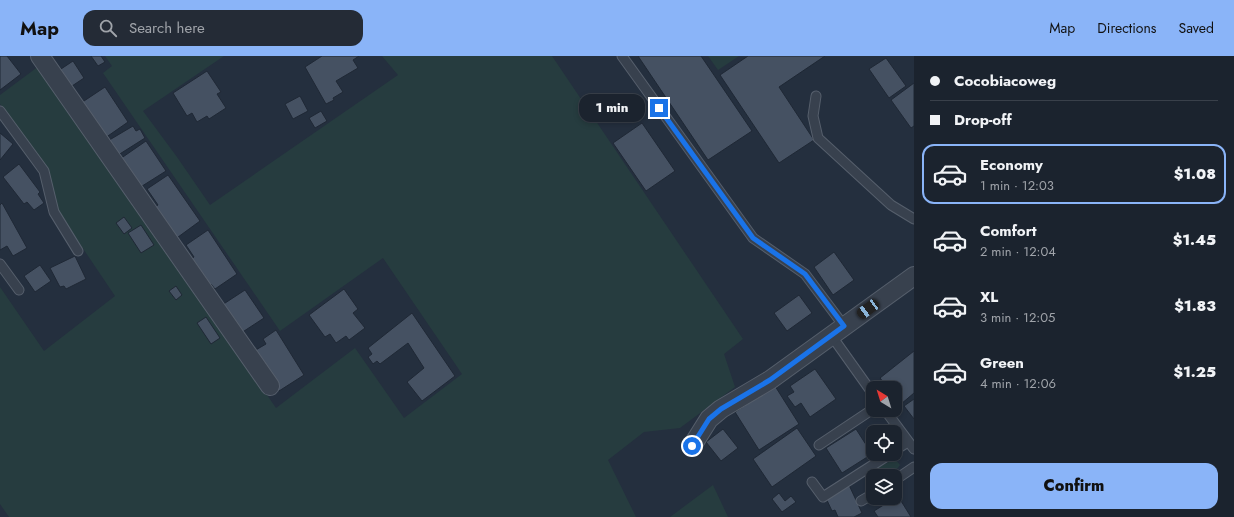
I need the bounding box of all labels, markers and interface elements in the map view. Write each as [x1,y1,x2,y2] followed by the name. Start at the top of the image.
[83,10,363,46] search box
[20,15,59,42] text: Map
[97,17,119,39] icon: search
[129,17,205,39] text: Search here
[1049,18,1075,38] text: Map
[1097,18,1157,38] text: Directions
[1179,18,1214,38] text: Saved
[954,70,1056,92] text: Cocobiacoweg
[579,94,645,122] callout: 1 min
[596,98,628,117] text: 1 min
[650,99,668,117] route end
[954,109,1012,131] text: Drop-off
[980,154,1043,176] text: Economy
[932,156,968,192] icon: car
[1174,163,1216,185] text: $1.08
[980,176,1054,195] text: 1 min · 12:03
[980,220,1037,242] text: Comfort
[932,222,968,258] icon: car
[1173,229,1216,251] text: $1.45
[980,242,1056,261] text: 2 min · 12:04
[980,286,998,308] text: XL
[932,288,968,324] icon: car
[1174,295,1216,317] text: $1.83
[855,297,881,321] car
[980,308,1055,327] text: 3 min · 12:05
[980,352,1024,374] text: Green
[932,354,968,390] icon: car
[1173,361,1216,383] text: $1.25
[980,374,1056,393] text: 4 min · 12:06
[866,381,902,417] north arrow
[866,381,902,505] map controls
[866,425,902,461] button: locate
[683,437,701,455] route start
[930,463,1218,509] button: Confirm
[866,469,902,505] button: layers

